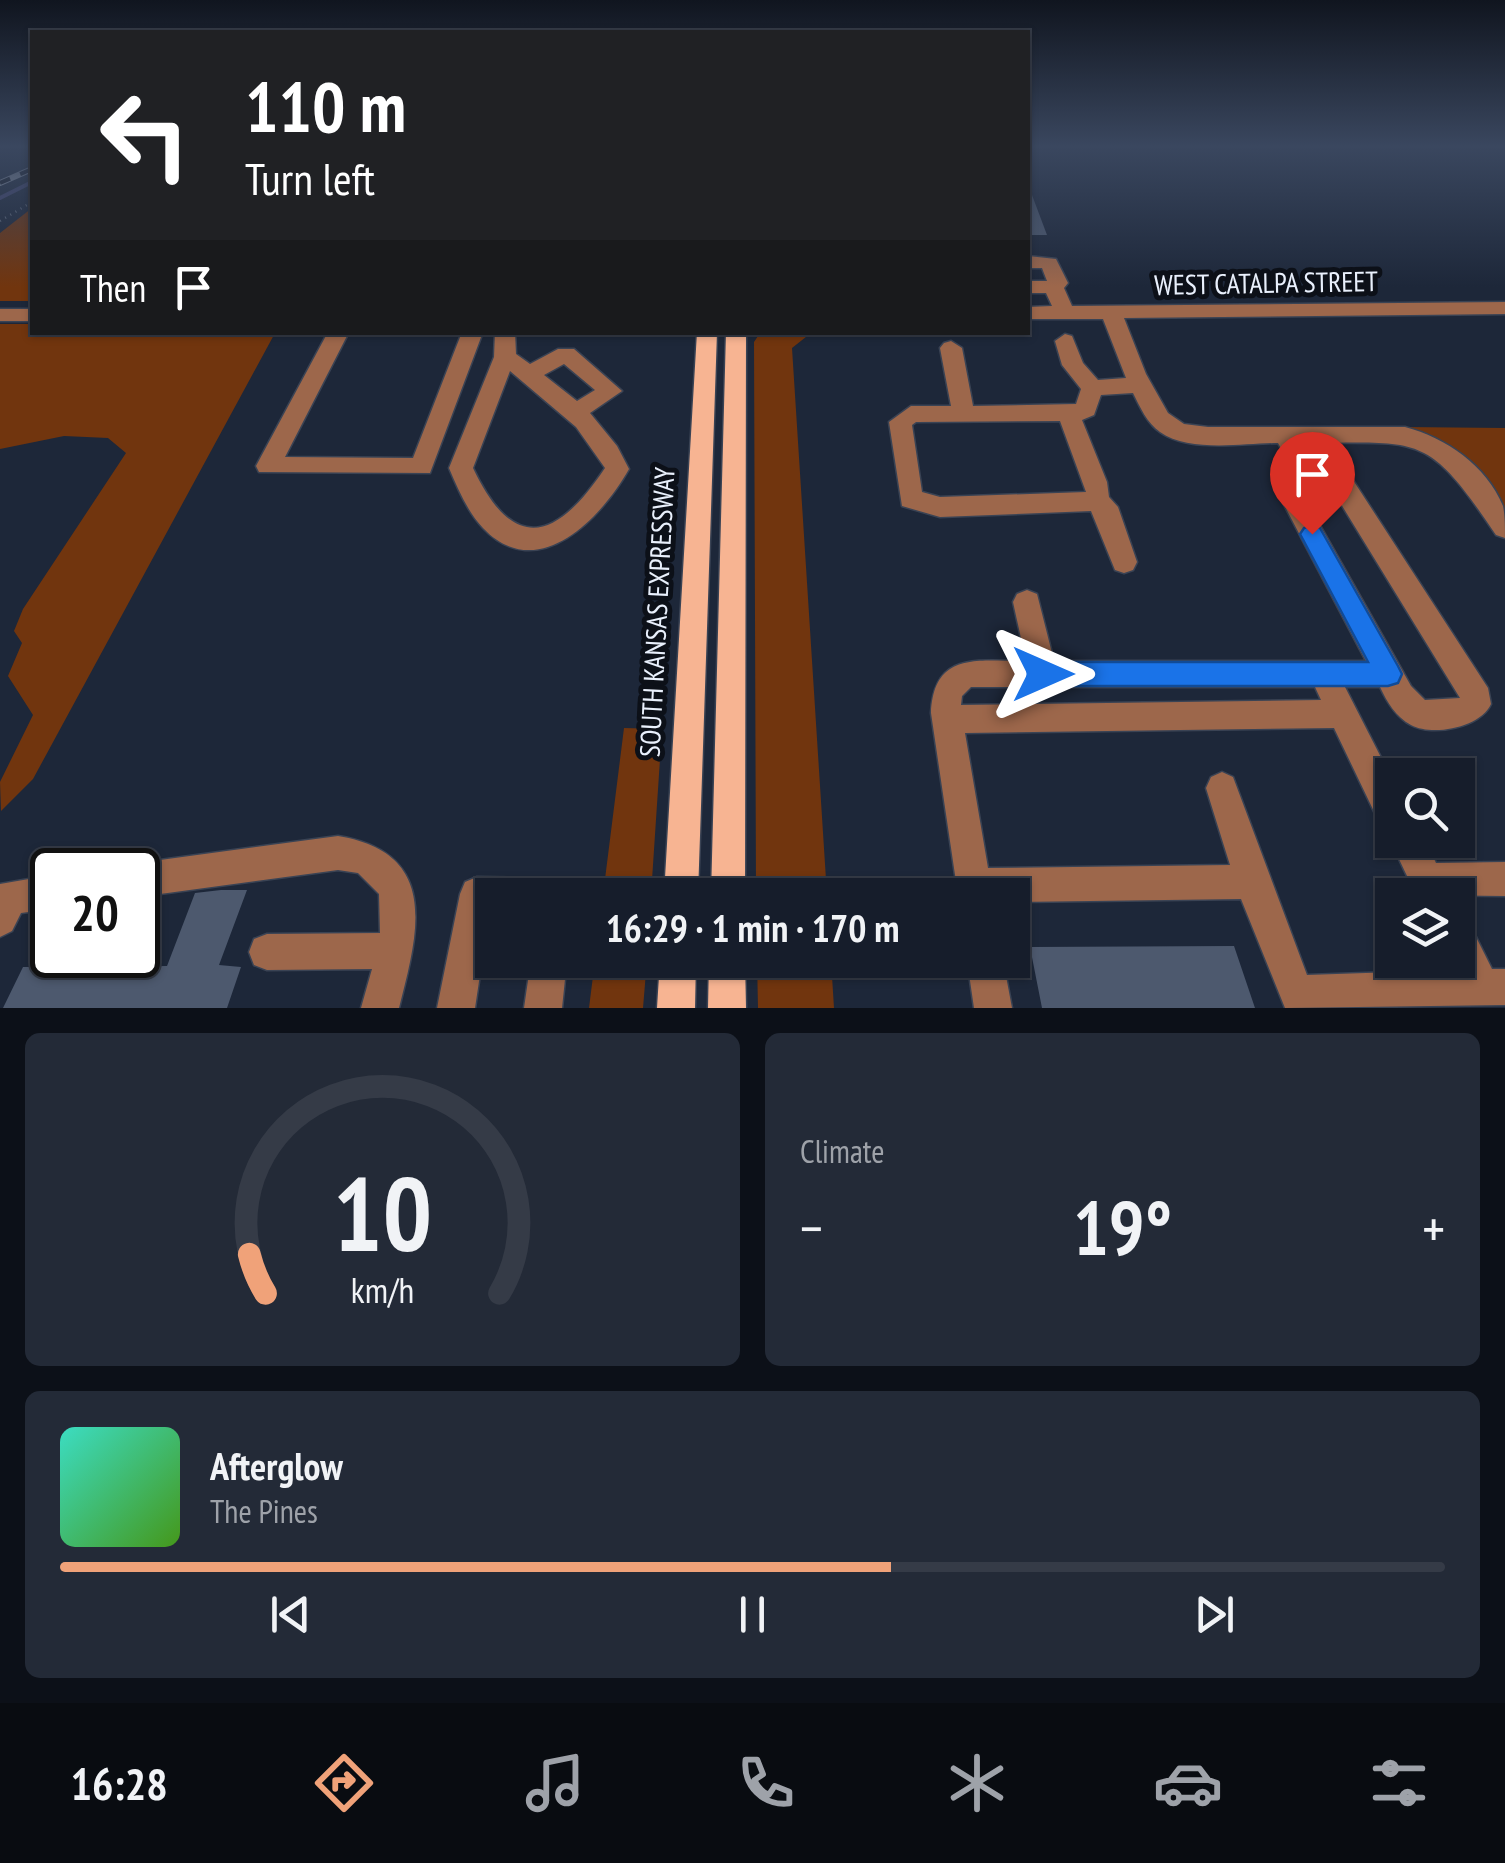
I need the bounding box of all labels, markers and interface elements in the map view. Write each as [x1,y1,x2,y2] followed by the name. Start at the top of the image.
[245,61,406,151] text: 110 m
[80,70,210,200] icon: left
[245,149,375,207] text: Turn left
[166,260,221,315] icon: arrive
[1154,262,1379,303] street label: WEST CATALPA STREET
[80,263,146,312] text: Then
[1270,432,1355,535] pin
[1285,447,1340,502] icon: arrive
[630,466,683,758] street label: SOUTH KANSAS EXPRESSWAY
[991,622,1095,726] position arrow
[1375,758,1475,978] map controls
[1375,758,1475,858] button: search
[30,848,160,978] speed limit sign: 20
[1375,878,1475,978] button: layers
[606,903,899,952] text: 16:29 · 1 min · 170 m
[800,1130,884,1172] text: Climate
[333,1145,432,1280] text: 10
[1073,1179,1172,1276] text: 19°
[800,1192,823,1263] text: −
[1422,1192,1445,1263] text: +
[351,1267,414,1313] text: km/h
[210,1441,343,1490] text: Afterglow
[210,1490,318,1532] text: The Pines
[263,1587,318,1642] icon: previous
[725,1587,780,1642] icon: pause
[1187,1587,1242,1642] icon: next
[309,1748,379,1818] icon: directions
[520,1748,590,1818] icon: music
[731,1748,801,1818] icon: phone
[942,1748,1012,1818] icon: climate
[1153,1748,1223,1818] icon: car
[1364,1748,1434,1818] icon: filters
[71,1754,168,1812] text: 16:28

